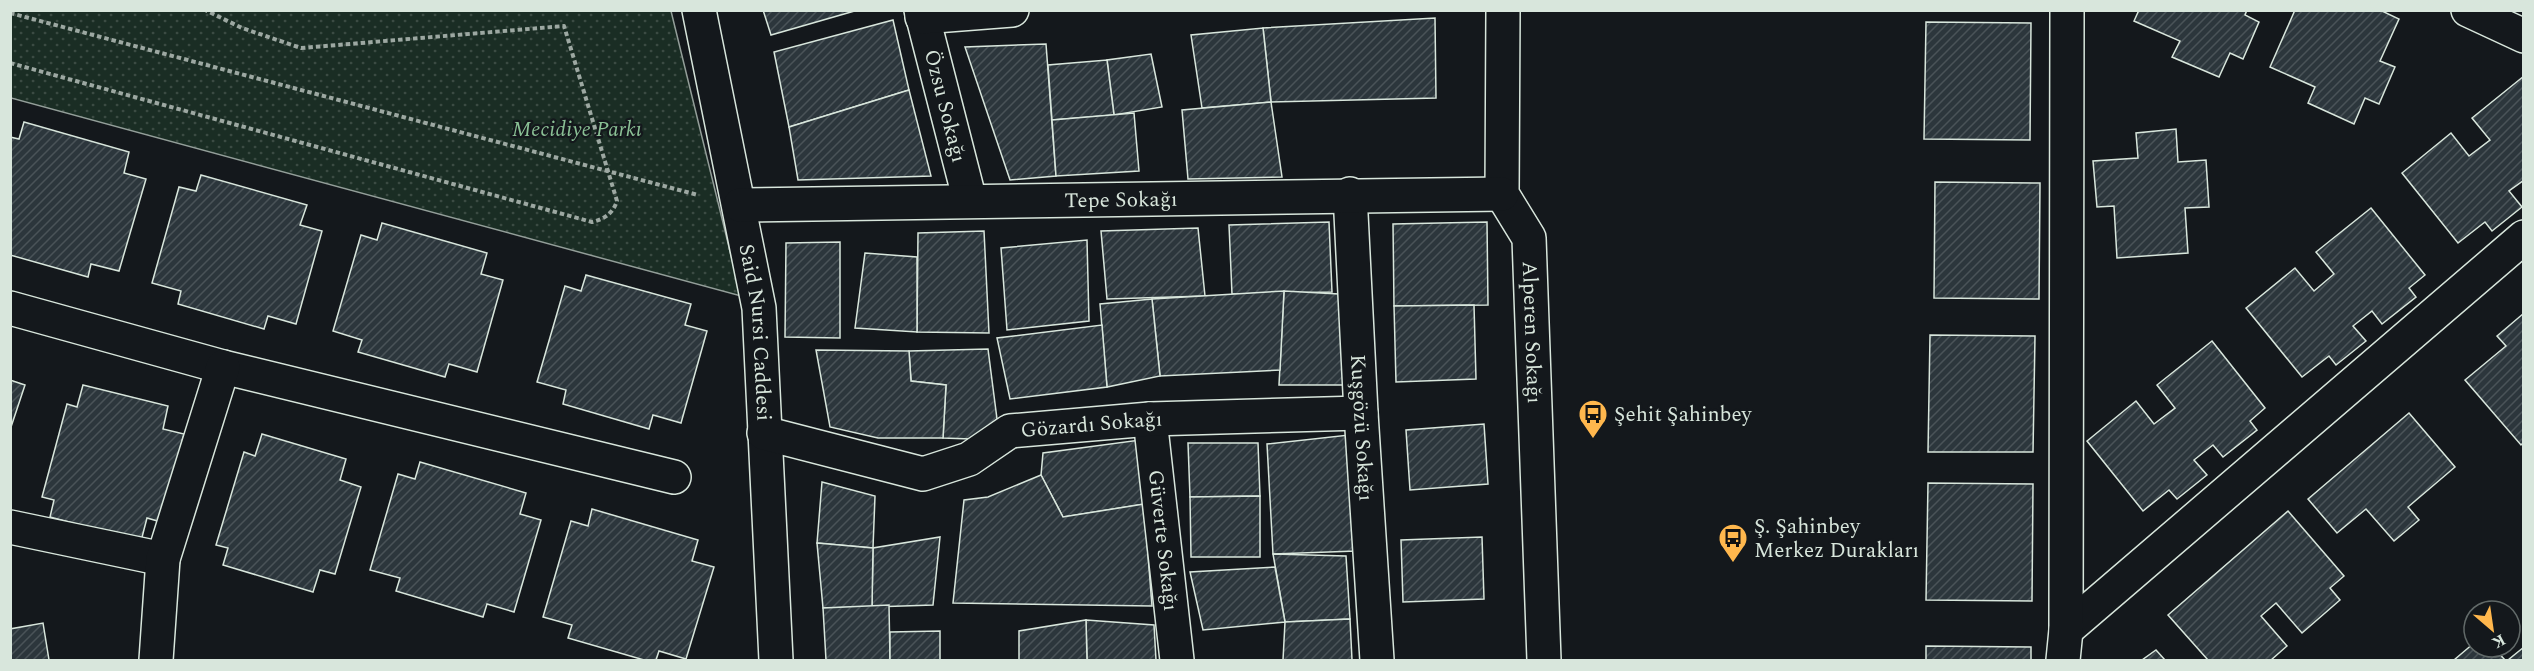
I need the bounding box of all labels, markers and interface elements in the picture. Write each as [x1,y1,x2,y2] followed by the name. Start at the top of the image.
[915,46,975,166] street label: Özsu Sokağı
[512,114,642,146] park label: Mecidiye Parkı
[1064,184,1178,217] street label: Tepe Sokağı
[729,241,779,422] street label: Said Nursi Caddesi
[1513,261,1550,404] street label: Alperen Sokağı
[1341,353,1382,502] street label: Kuşgözü Sokağı
[1577,398,1609,440] bus stop icon: Şehit Şahinbey
[1614,399,1753,431] place label: Şehit Şahinbey
[1019,404,1163,447] street label: Gözardı Sokağı
[1139,468,1186,613] street label: Güverte Sokağı
[1754,511,1919,567] place label: Ş. Şahinbey Merkez Durakları
[1717,522,1749,564] bus stop icon: Ş. Şahinbey Merkez Durakları
[2462,599,2522,659] north arrow
[2487,628,2510,655] text: K

